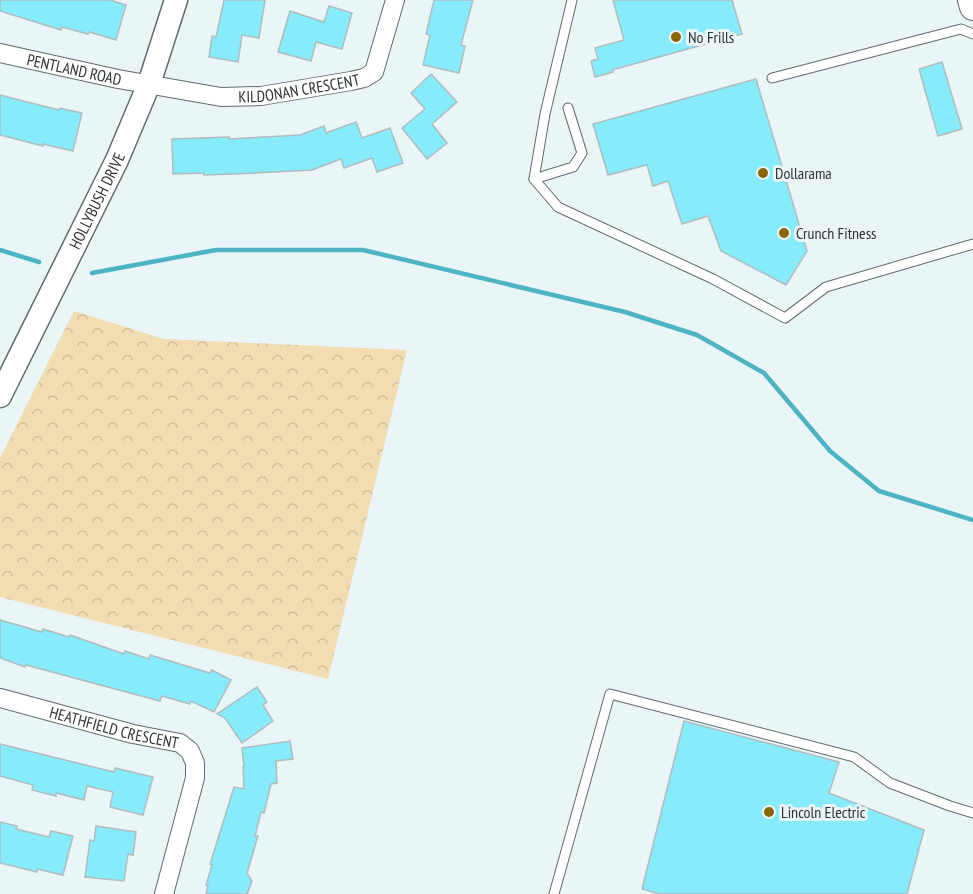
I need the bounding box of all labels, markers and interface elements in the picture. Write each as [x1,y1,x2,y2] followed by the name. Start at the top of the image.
[688,27,734,47] place label: No Frills
[669,30,683,44] marker: No Frills
[25,49,123,89] street label: PENTLAND ROAD
[238,69,362,107] street label: KILDONAN CRESCENT
[64,149,129,252] street label: HOLLYBUSH DRIVE
[775,163,832,183] place label: Dollarama
[756,166,770,180] marker: Dollarama
[796,223,877,243] place label: Crunch Fitness
[777,226,791,240] marker: Crunch Fitness
[47,702,180,753] street label: HEATHFIELD CRESCENT
[781,802,866,822] place label: Lincoln Electric
[762,805,776,819] marker: Lincoln Electric

